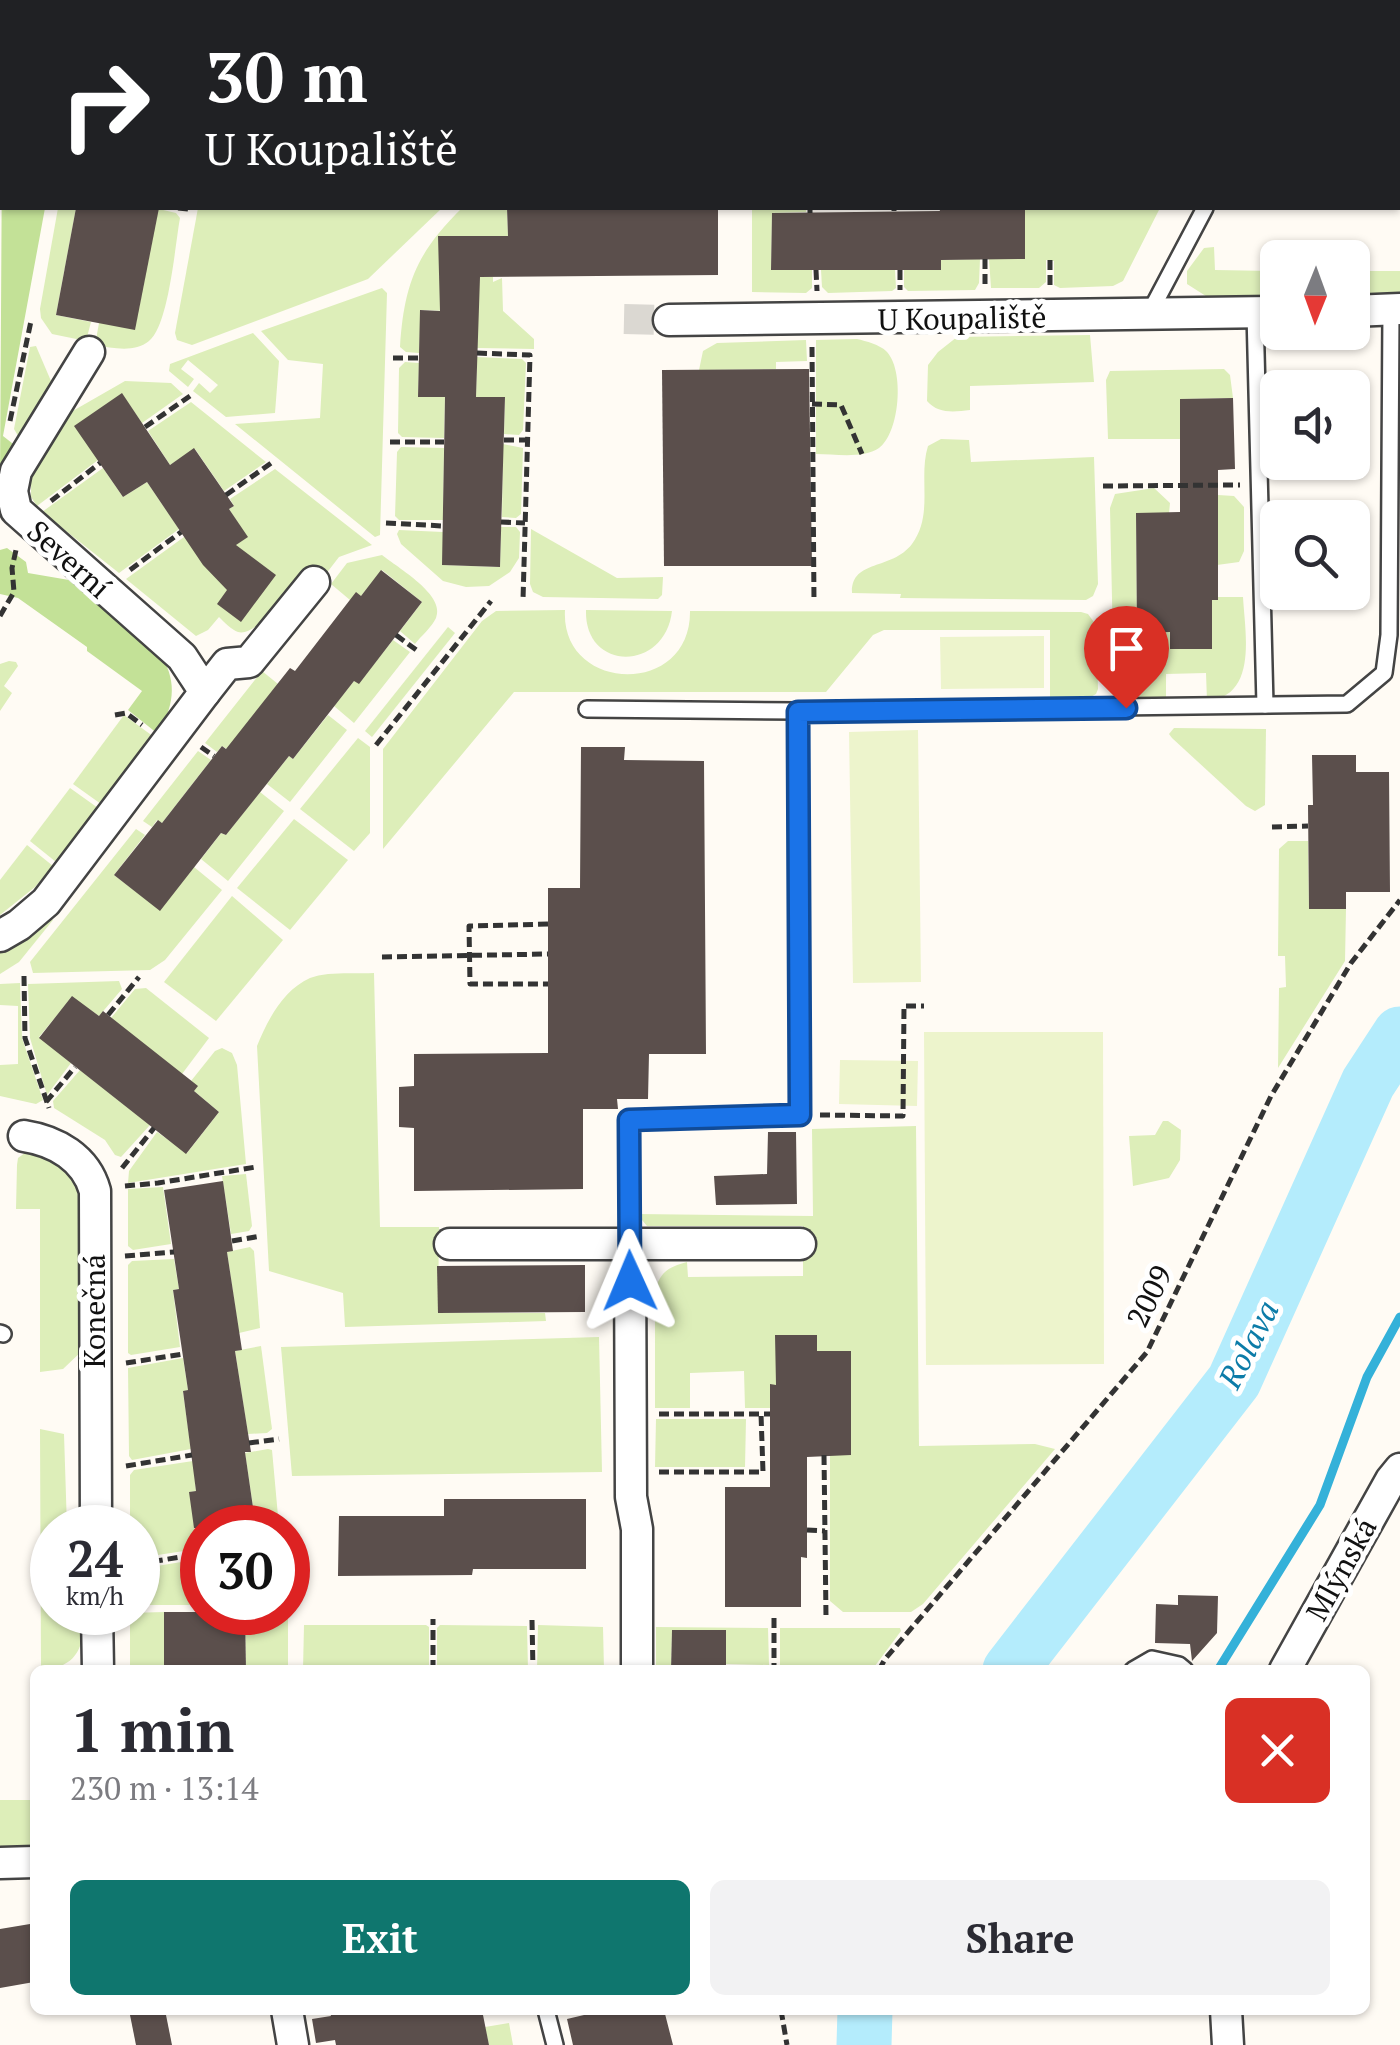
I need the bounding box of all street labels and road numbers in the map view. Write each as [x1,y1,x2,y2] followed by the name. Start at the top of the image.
[877,297,1047,339] street label: U Koupaliště
[19,511,119,607] street label: Severní
[74,1254,114,1368] street label: Konečná
[1117,1258,1181,1334] street label: 2009
[1296,1510,1386,1628] street label: Mlýnská

